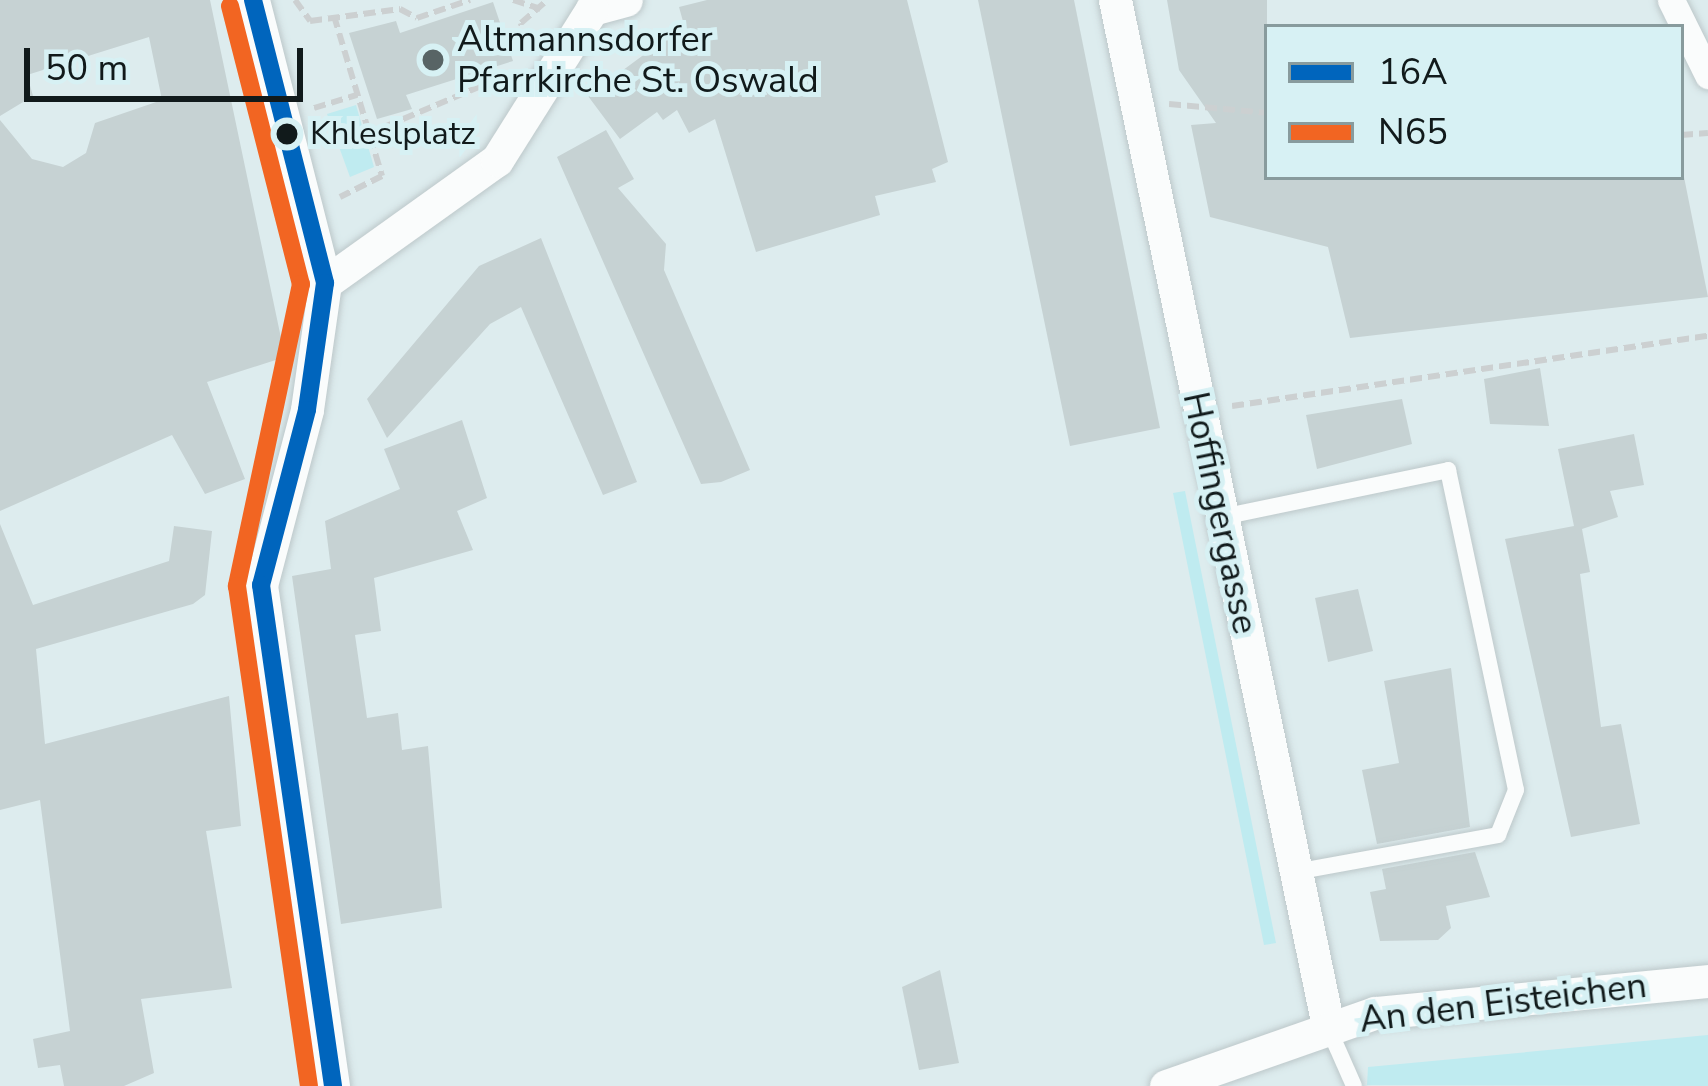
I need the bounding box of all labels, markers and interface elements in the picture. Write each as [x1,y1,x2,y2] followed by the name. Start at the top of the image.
[457,17,819,102] place label: Altmannsdorfer Pfarrkirche St. Oswald
[30,24,309,98] scale bar
[1264,24,1684,180] legend
[45,44,128,93] text: 50 m
[420,47,446,73] marker: Altmannsdorfer Pfarrkirche St. Oswald
[1378,48,1447,97] text: 16A
[1378,108,1448,157] text: N65
[310,114,476,154] place label: Khleslplatz
[276,123,298,145] marker: Khleslplatz
[1173,388,1267,638] street label: Hoffingergasse
[1357,964,1649,1042] street label: An den Eisteichen

